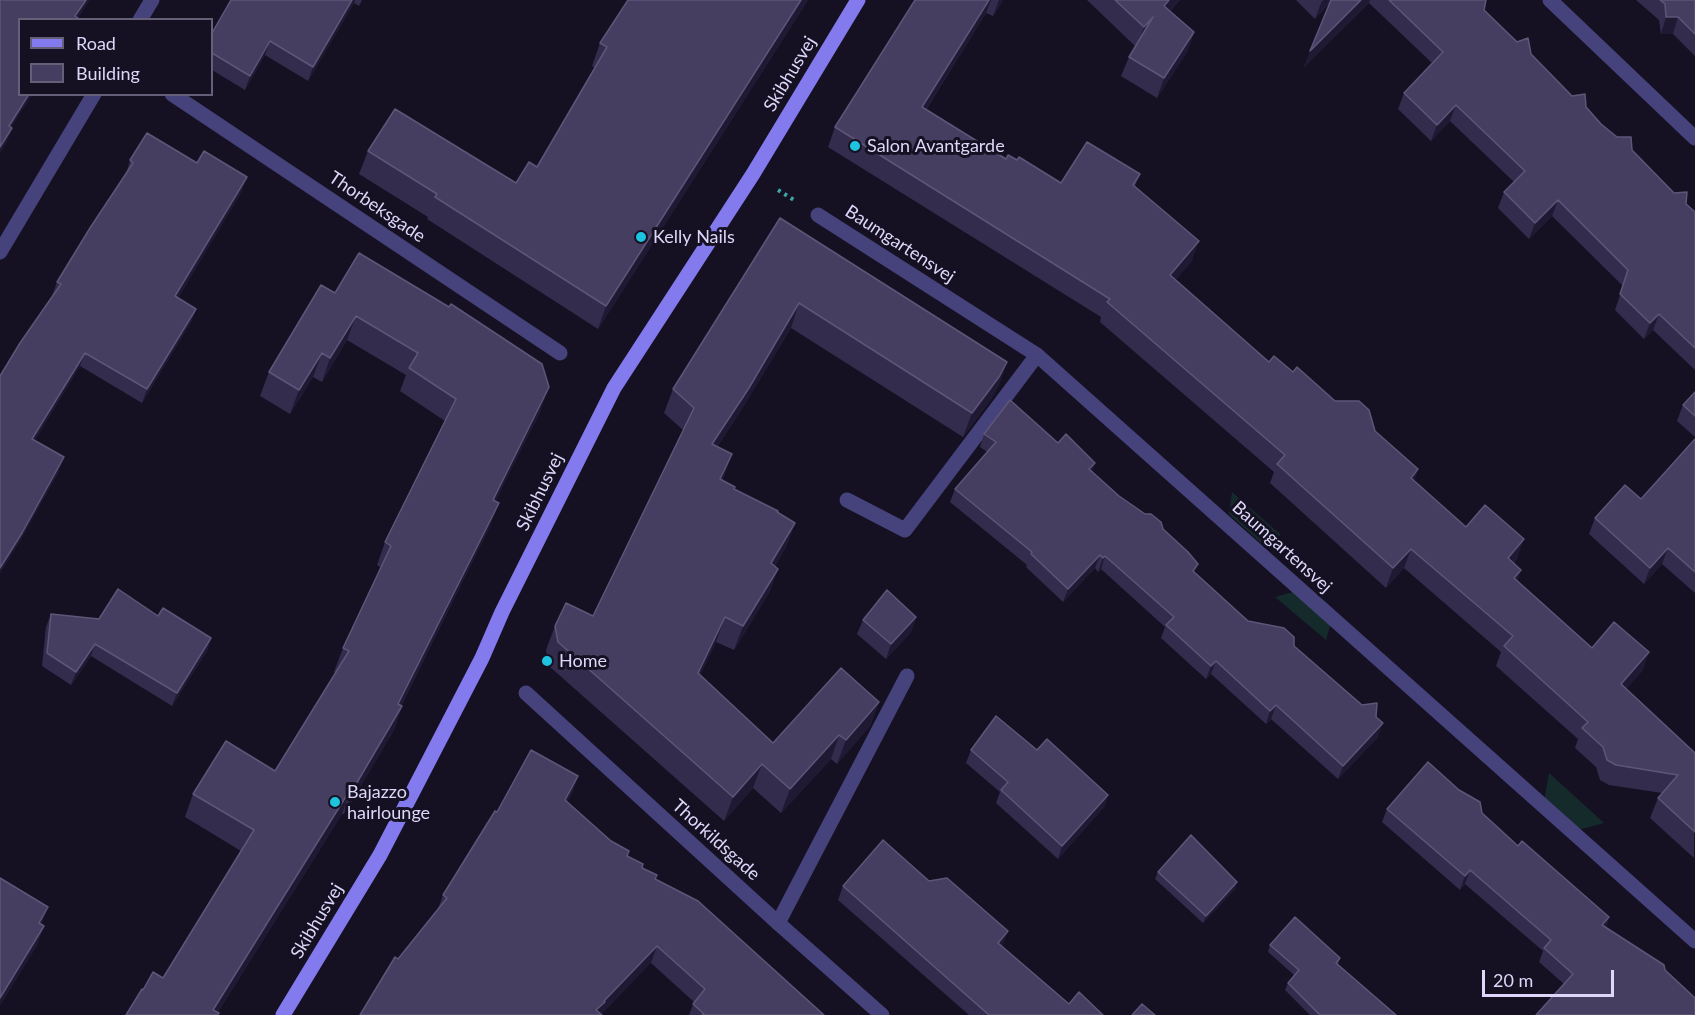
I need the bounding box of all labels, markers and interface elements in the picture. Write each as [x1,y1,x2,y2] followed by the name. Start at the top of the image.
[18,18,213,96] legend
[76,32,116,54] text: Road
[759,33,821,115] street label: Skibhusvej
[76,62,140,84] text: Building
[867,135,1005,157] place label: Salon Avantgarde
[848,139,862,153] marker: Salon Avantgarde
[325,167,429,247] street label: Thorbeksgade
[841,200,959,288] street label: Baumgartensvej
[653,226,735,248] place label: Kelly Nails
[634,230,648,244] marker: Kelly Nails
[512,450,568,534] street label: Skibhusvej
[1228,497,1336,597] street label: Baumgartensvej
[559,650,607,672] place label: Home
[540,654,554,668] marker: Home
[347,781,430,824] place label: Bajazzo hairlounge
[328,795,342,809] marker: Bajazzo hairlounge
[668,795,764,885] street label: Thorkildsgade
[286,880,348,962] street label: Skibhusvej
[1485,958,1617,996] scale bar
[1493,969,1533,991] text: 20 m

